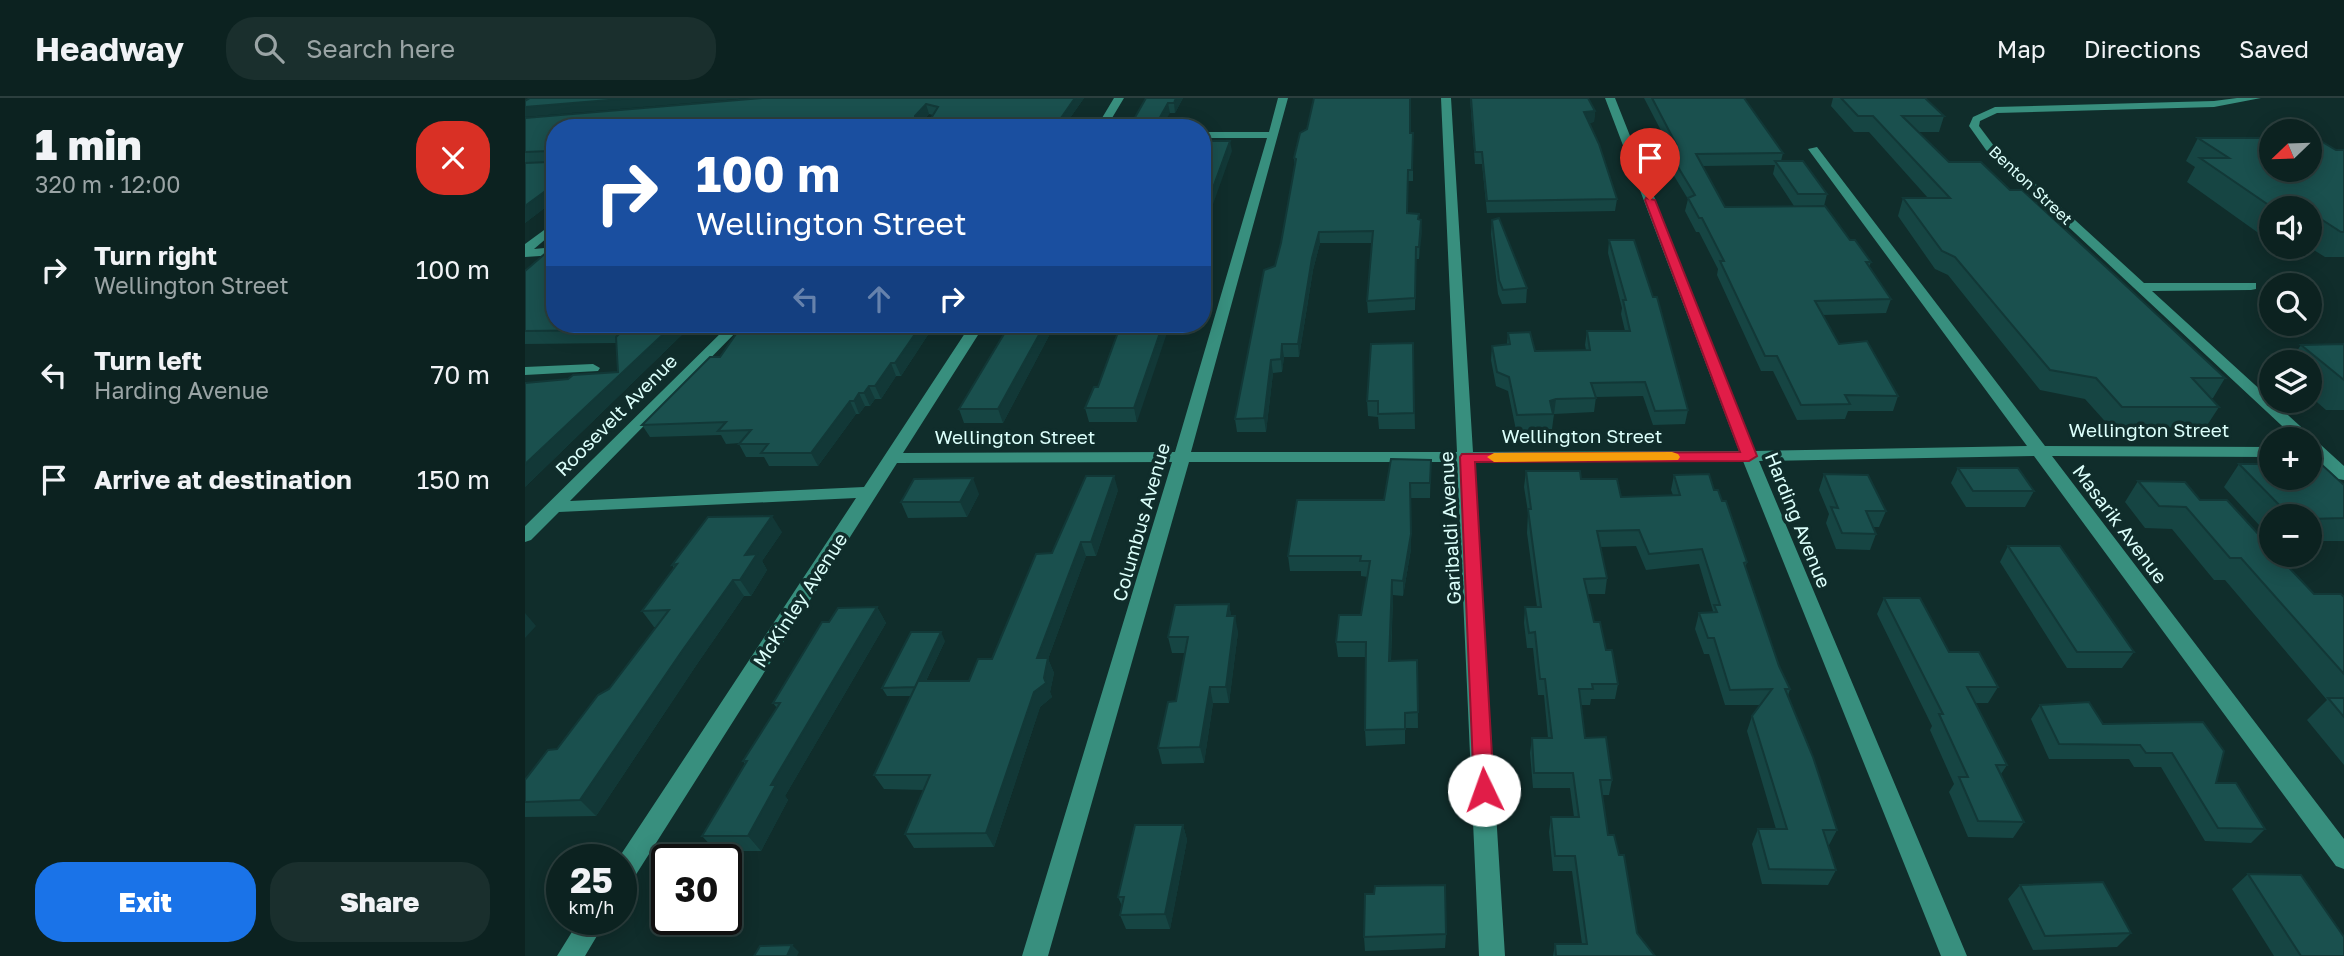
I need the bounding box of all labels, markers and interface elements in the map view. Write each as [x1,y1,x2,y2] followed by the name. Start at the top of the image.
[226,17,716,80] search box
[35,29,184,68] text: Headway
[250,29,288,67] icon: search
[306,33,455,64] text: Search here
[1997,34,2046,63] text: Map
[2084,34,2201,63] text: Directions
[2239,34,2309,63] text: Saved
[35,119,142,169] text: 1 min
[2259,119,2322,182] north arrow
[2259,119,2322,567] map controls
[416,121,490,195] button: close
[1620,128,1680,200] pin
[1631,139,1669,177] icon: arrive
[1985,141,2077,229] street label: Benton Street
[696,144,840,203] text: 100 m
[581,147,672,238] icon: right
[35,170,180,198] text: 320 m · 12:00
[2259,196,2322,259] button: sound
[696,204,967,242] text: Wellington Street
[94,240,217,271] text: Turn right
[35,251,73,289] icon: right
[416,254,490,285] text: 100 m
[94,271,289,299] text: Wellington Street
[2259,273,2322,336] button: search
[787,280,825,318] icon: left
[860,280,898,318] icon: ahead
[933,280,971,318] icon: right
[94,345,202,376] text: Turn left
[550,349,681,480] street label: Roosevelt Avenue
[2259,350,2322,413] button: layers
[35,356,73,394] icon: left
[431,359,490,390] text: 70 m
[94,376,269,404] text: Harding Avenue
[2069,418,2229,441] street label: Wellington Street
[1502,424,1662,447] street label: Wellington Street
[935,425,1095,448] street label: Wellington Street
[2259,427,2322,490] button: +
[1107,440,1174,604] street label: Columbus Avenue
[1761,449,1836,591] street label: Harding Avenue
[1434,451,1465,605] street label: Garibaldi Avenue
[2068,460,2173,588] street label: Masarik Avenue
[35,461,73,499] icon: arrive
[94,464,352,495] text: Arrive at destination
[417,464,490,495] text: 150 m
[2259,504,2322,567] button: −
[748,528,852,671] street label: McKinley Avenue
[1447,753,1521,827] position arrow
[651,844,742,935] speed limit sign: 30
[570,859,613,901] text: 25
[35,862,256,942] button: Exit
[270,862,490,942] button: Share
[569,896,614,918] text: km/h

